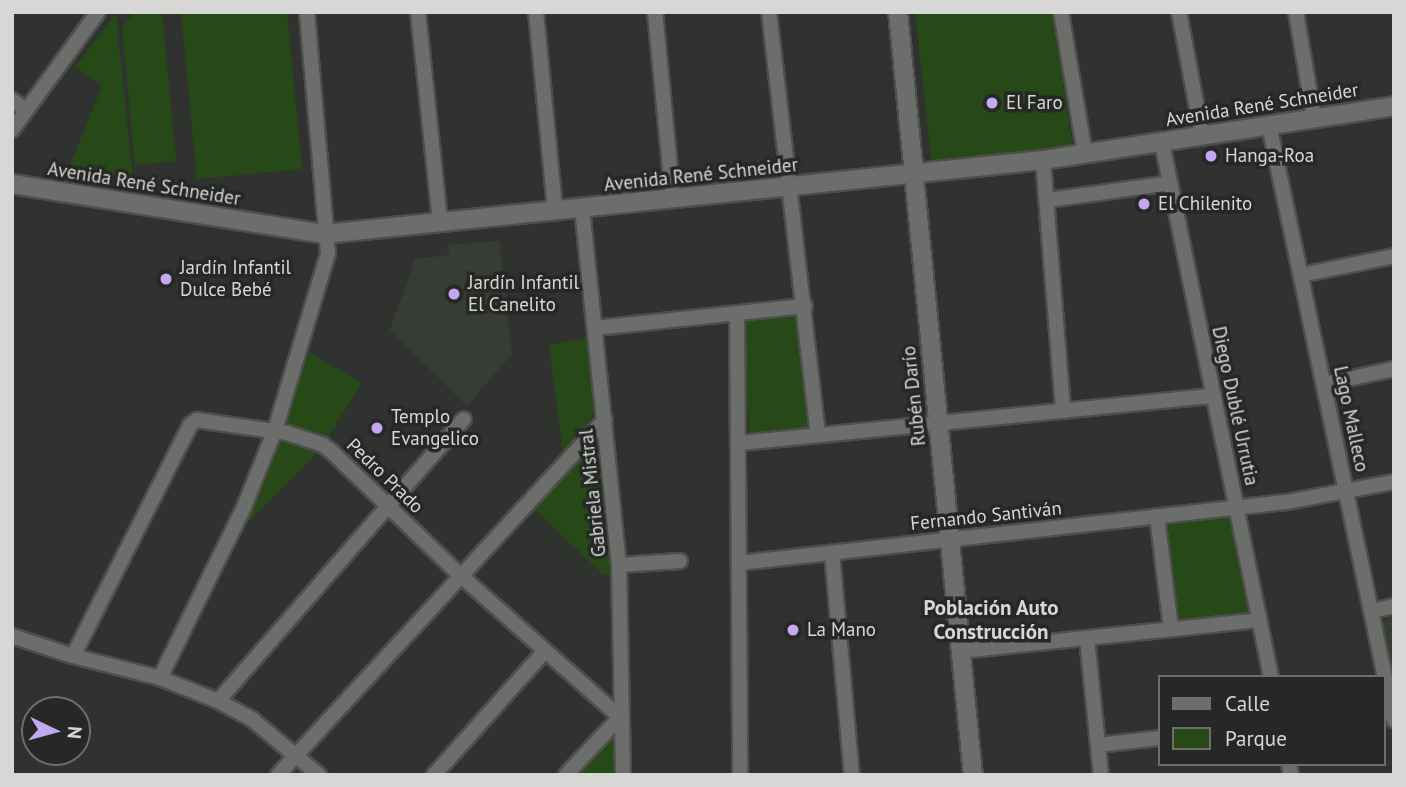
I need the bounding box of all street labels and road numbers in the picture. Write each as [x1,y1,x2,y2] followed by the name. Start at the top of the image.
[1164,78,1360,132] street label: Avenida René Schneider
[603,153,799,197] street label: Avenida René Schneider
[46,157,242,211] street label: Avenida René Schneider
[1207,324,1263,488] street label: Diego Dublé Urrutia
[897,345,931,447] street label: Rubén Darío
[1329,364,1373,474] street label: Lago Malleco
[575,428,611,558] street label: Gabriela Mistral
[342,434,428,518] street label: Pedro Prado
[909,497,1063,535] street label: Fernando Santiván

